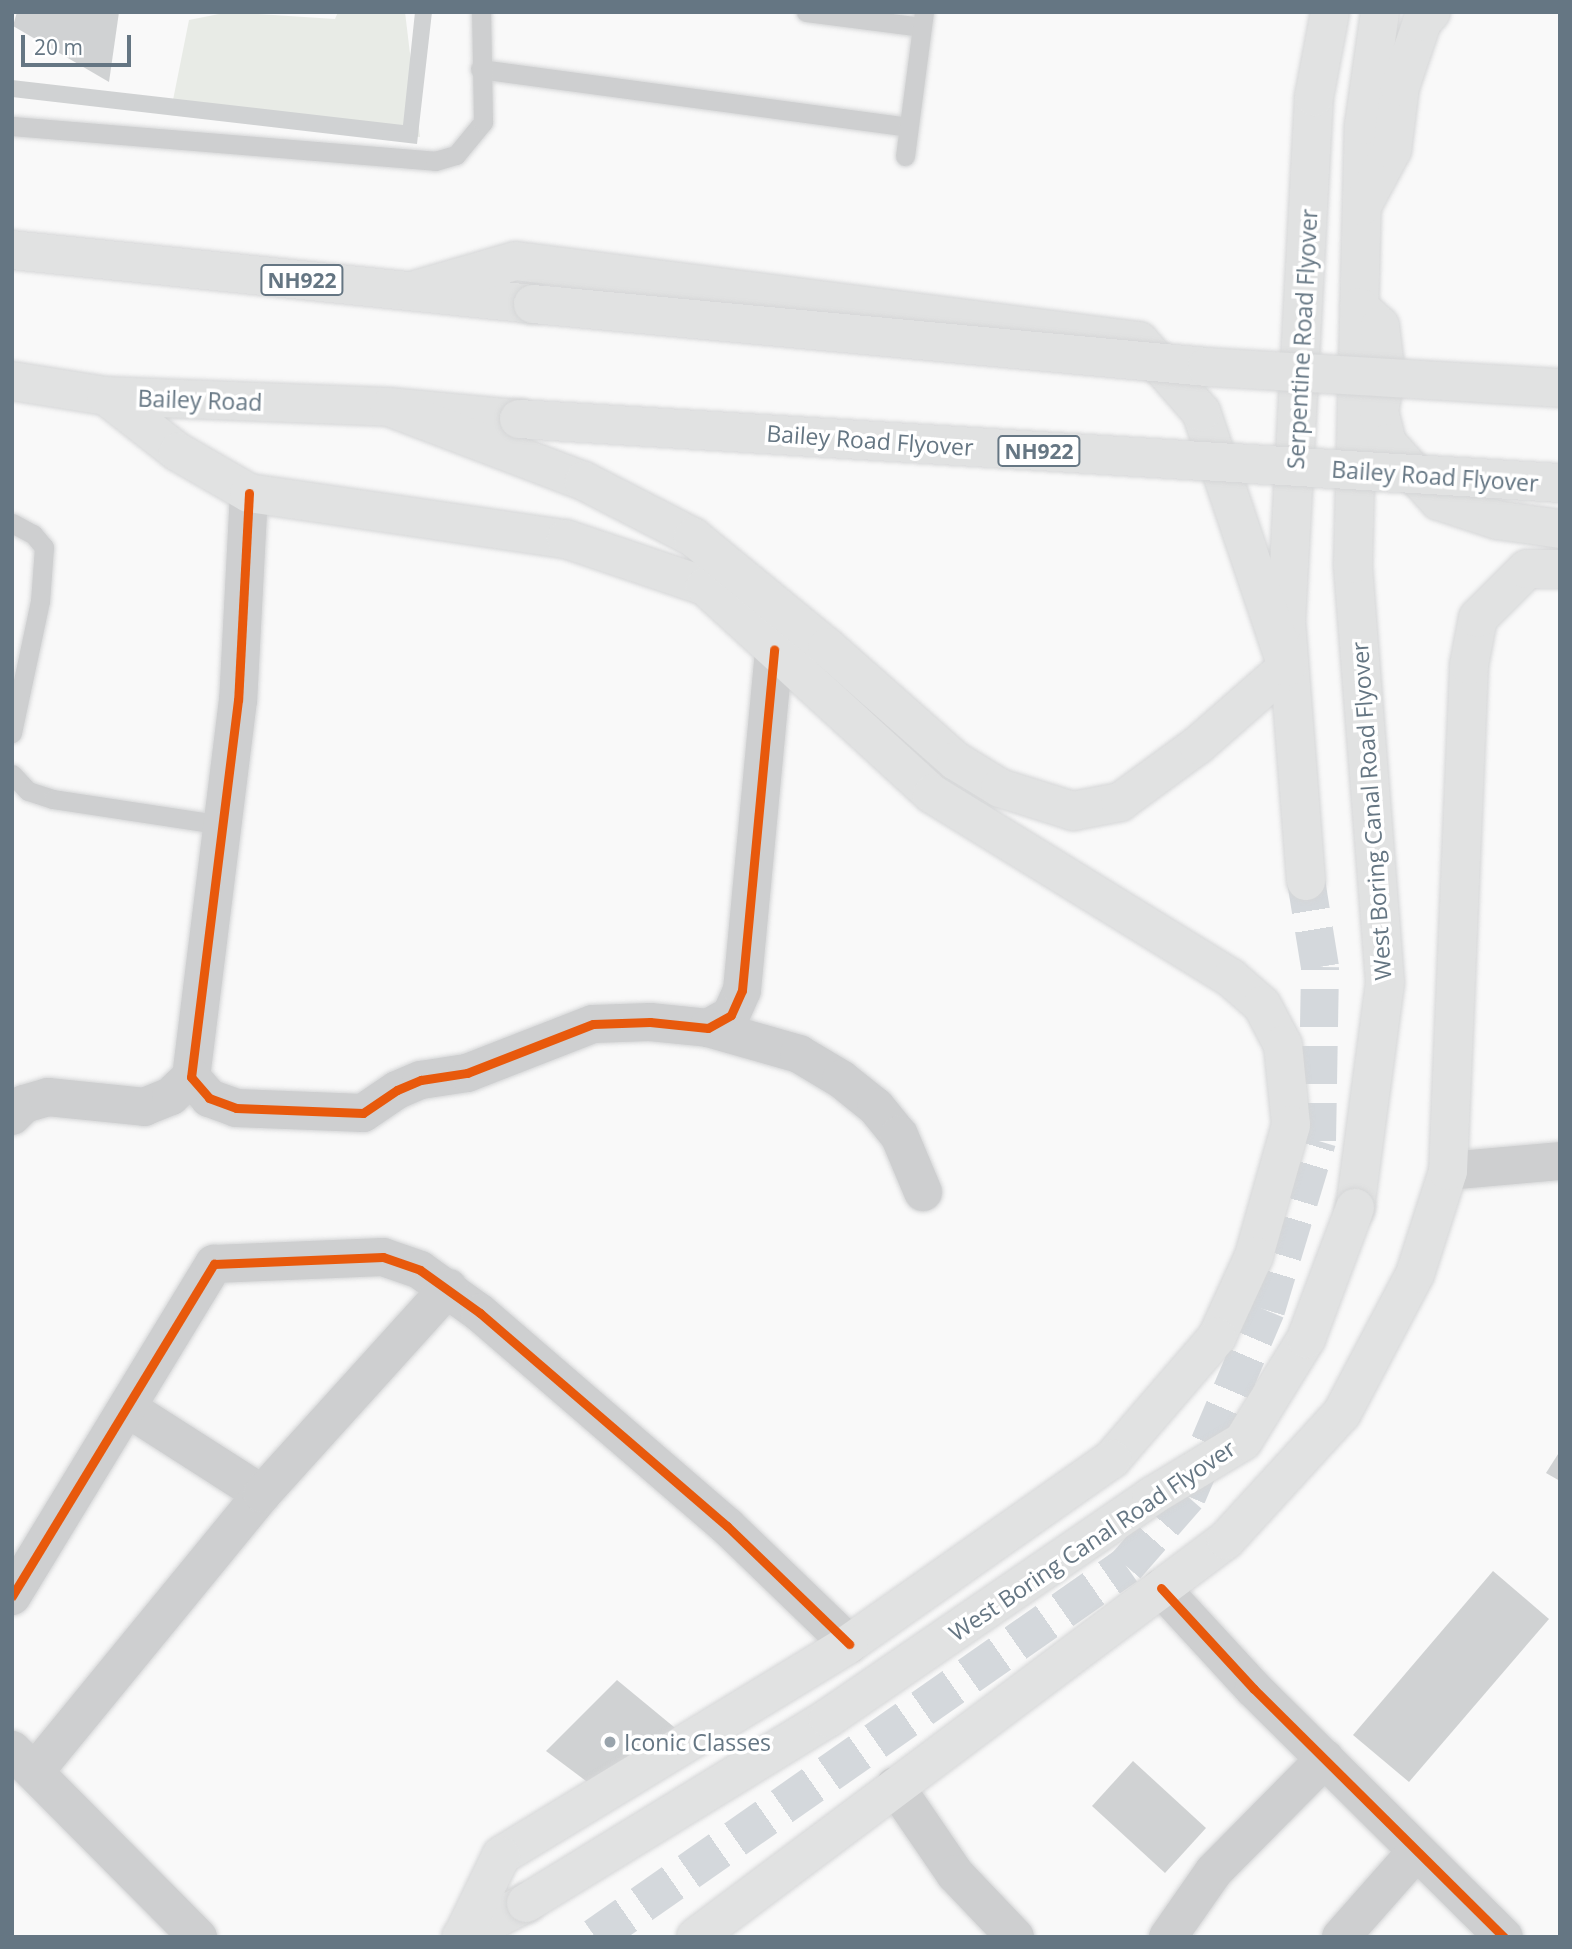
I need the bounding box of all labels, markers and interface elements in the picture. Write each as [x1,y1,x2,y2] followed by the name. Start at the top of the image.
[24,21,135,65] scale bar
[34,33,83,61] text: 20 m
[1281,208,1323,470] street label: Serpentine Road Flyover
[260,262,344,298] road number: NH922
[137,384,263,416] street label: Bailey Road
[766,419,974,461] street label: Bailey Road Flyover
[997,434,1081,468] road number: NH922
[1331,455,1539,497] street label: Bailey Road Flyover
[1345,641,1397,981] street label: West Boring Canal Road Flyover
[944,1434,1240,1646] street label: West Boring Canal Road Flyover
[624,1728,771,1756] place label: Iconic Classes
[602,1734,618,1750] marker: Iconic Classes

